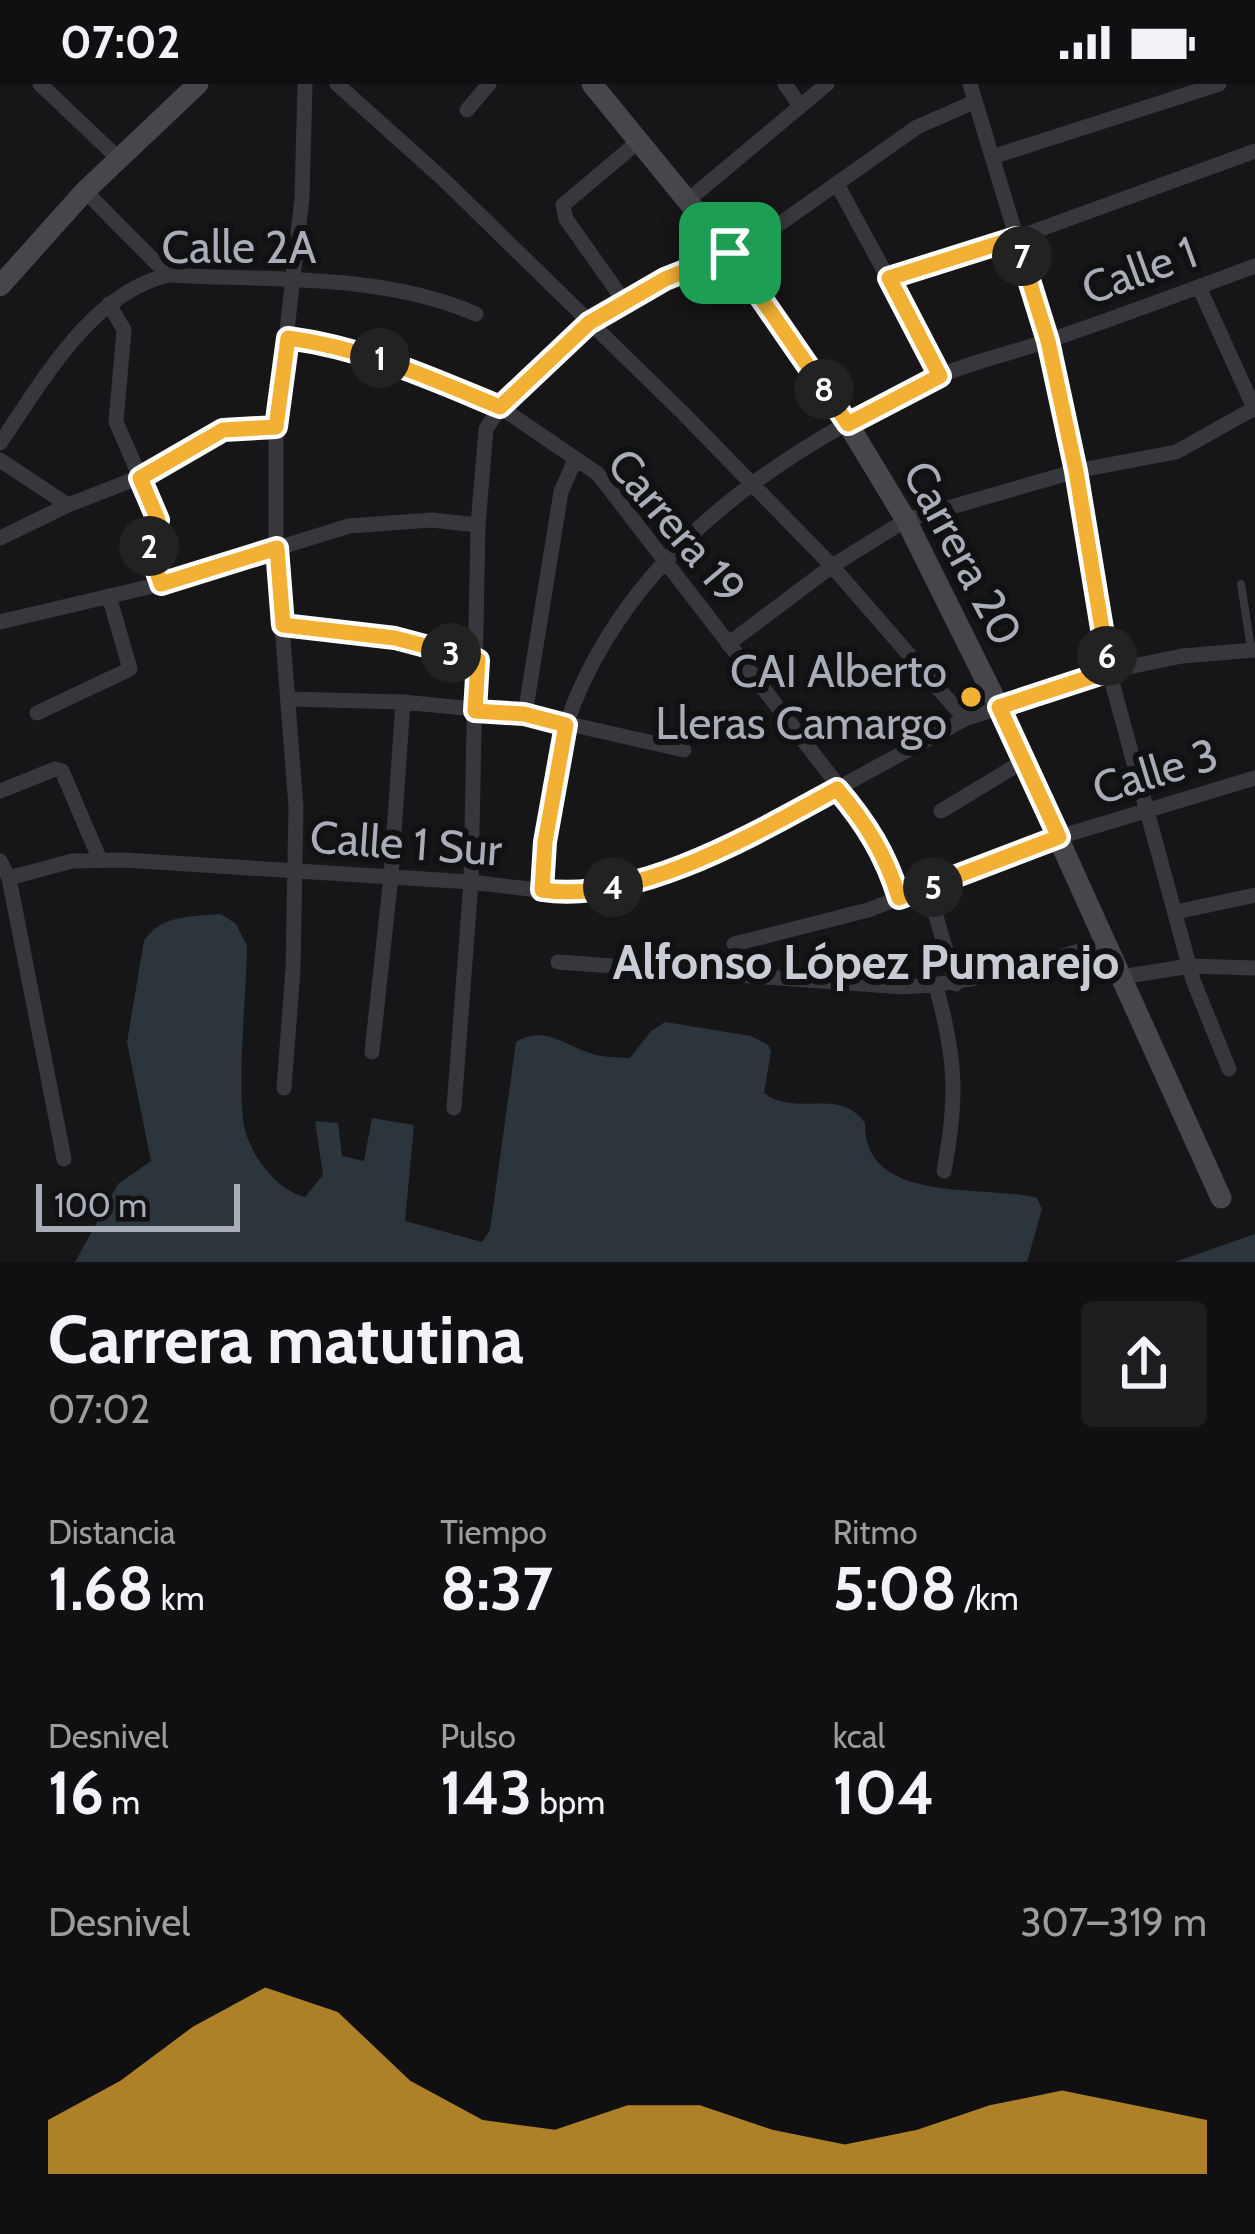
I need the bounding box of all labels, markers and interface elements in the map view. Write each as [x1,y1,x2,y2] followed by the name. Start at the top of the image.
[60,15,180,69] text: 07:02
[679,202,781,304] pin
[162,220,317,274] street label: Calle 2A
[697,220,763,286] icon: arrive
[1074,224,1204,316] street label: Calle 1
[992,226,1052,286] pin: 7
[1014,236,1030,276] text: 7
[350,328,410,388] pin: 1
[374,338,386,378] text: 1
[794,359,854,419] pin: 8
[814,369,834,409] text: 8
[597,437,757,615] street label: Carrera 19
[892,452,1034,654] street label: Carrera 20
[119,516,179,576] pin: 2
[140,526,158,566] text: 2
[421,623,481,683] pin: 3
[1077,626,1137,686] pin: 6
[442,633,460,673] text: 3
[1098,636,1116,676] text: 6
[655,644,947,750] place label: CAI Alberto Lleras Camargo
[958,684,984,710] marker: CAI Alberto Lleras Camargo
[1086,726,1224,816] street label: Calle 3
[308,809,504,877] street label: Calle 1 Sur
[583,857,643,917] pin: 4
[903,857,963,917] pin: 5
[603,867,623,907] text: 4
[924,867,942,907] text: 5
[613,933,1119,991] district label: Alfonso López Pumarejo
[36,1178,240,1231] scale bar
[54,1185,147,1225] text: 100 m
[48,1299,524,1380] text: Carrera matutina
[1081,1301,1207,1427] button: share
[48,1385,150,1433] text: 07:02
[48,1512,176,1552] text: Distancia
[440,1512,547,1552] text: Tiempo
[833,1512,918,1552] text: Ritmo
[48,1552,153,1625] text: 1.68
[440,1552,553,1625] text: 8:37
[833,1552,957,1625] text: 5:08
[153,1578,205,1618] text: km
[957,1578,1019,1618] text: /km
[48,1716,168,1756] text: Desnivel
[440,1716,516,1756] text: Pulso
[833,1716,885,1756] text: kcal
[48,1756,104,1829] text: 16
[440,1756,532,1829] text: 143
[833,1756,934,1829] text: 104
[104,1782,140,1822] text: m
[532,1782,605,1822] text: bpm
[48,1898,190,1946] text: Desnivel
[1021,1898,1207,1946] text: 307–319 m

